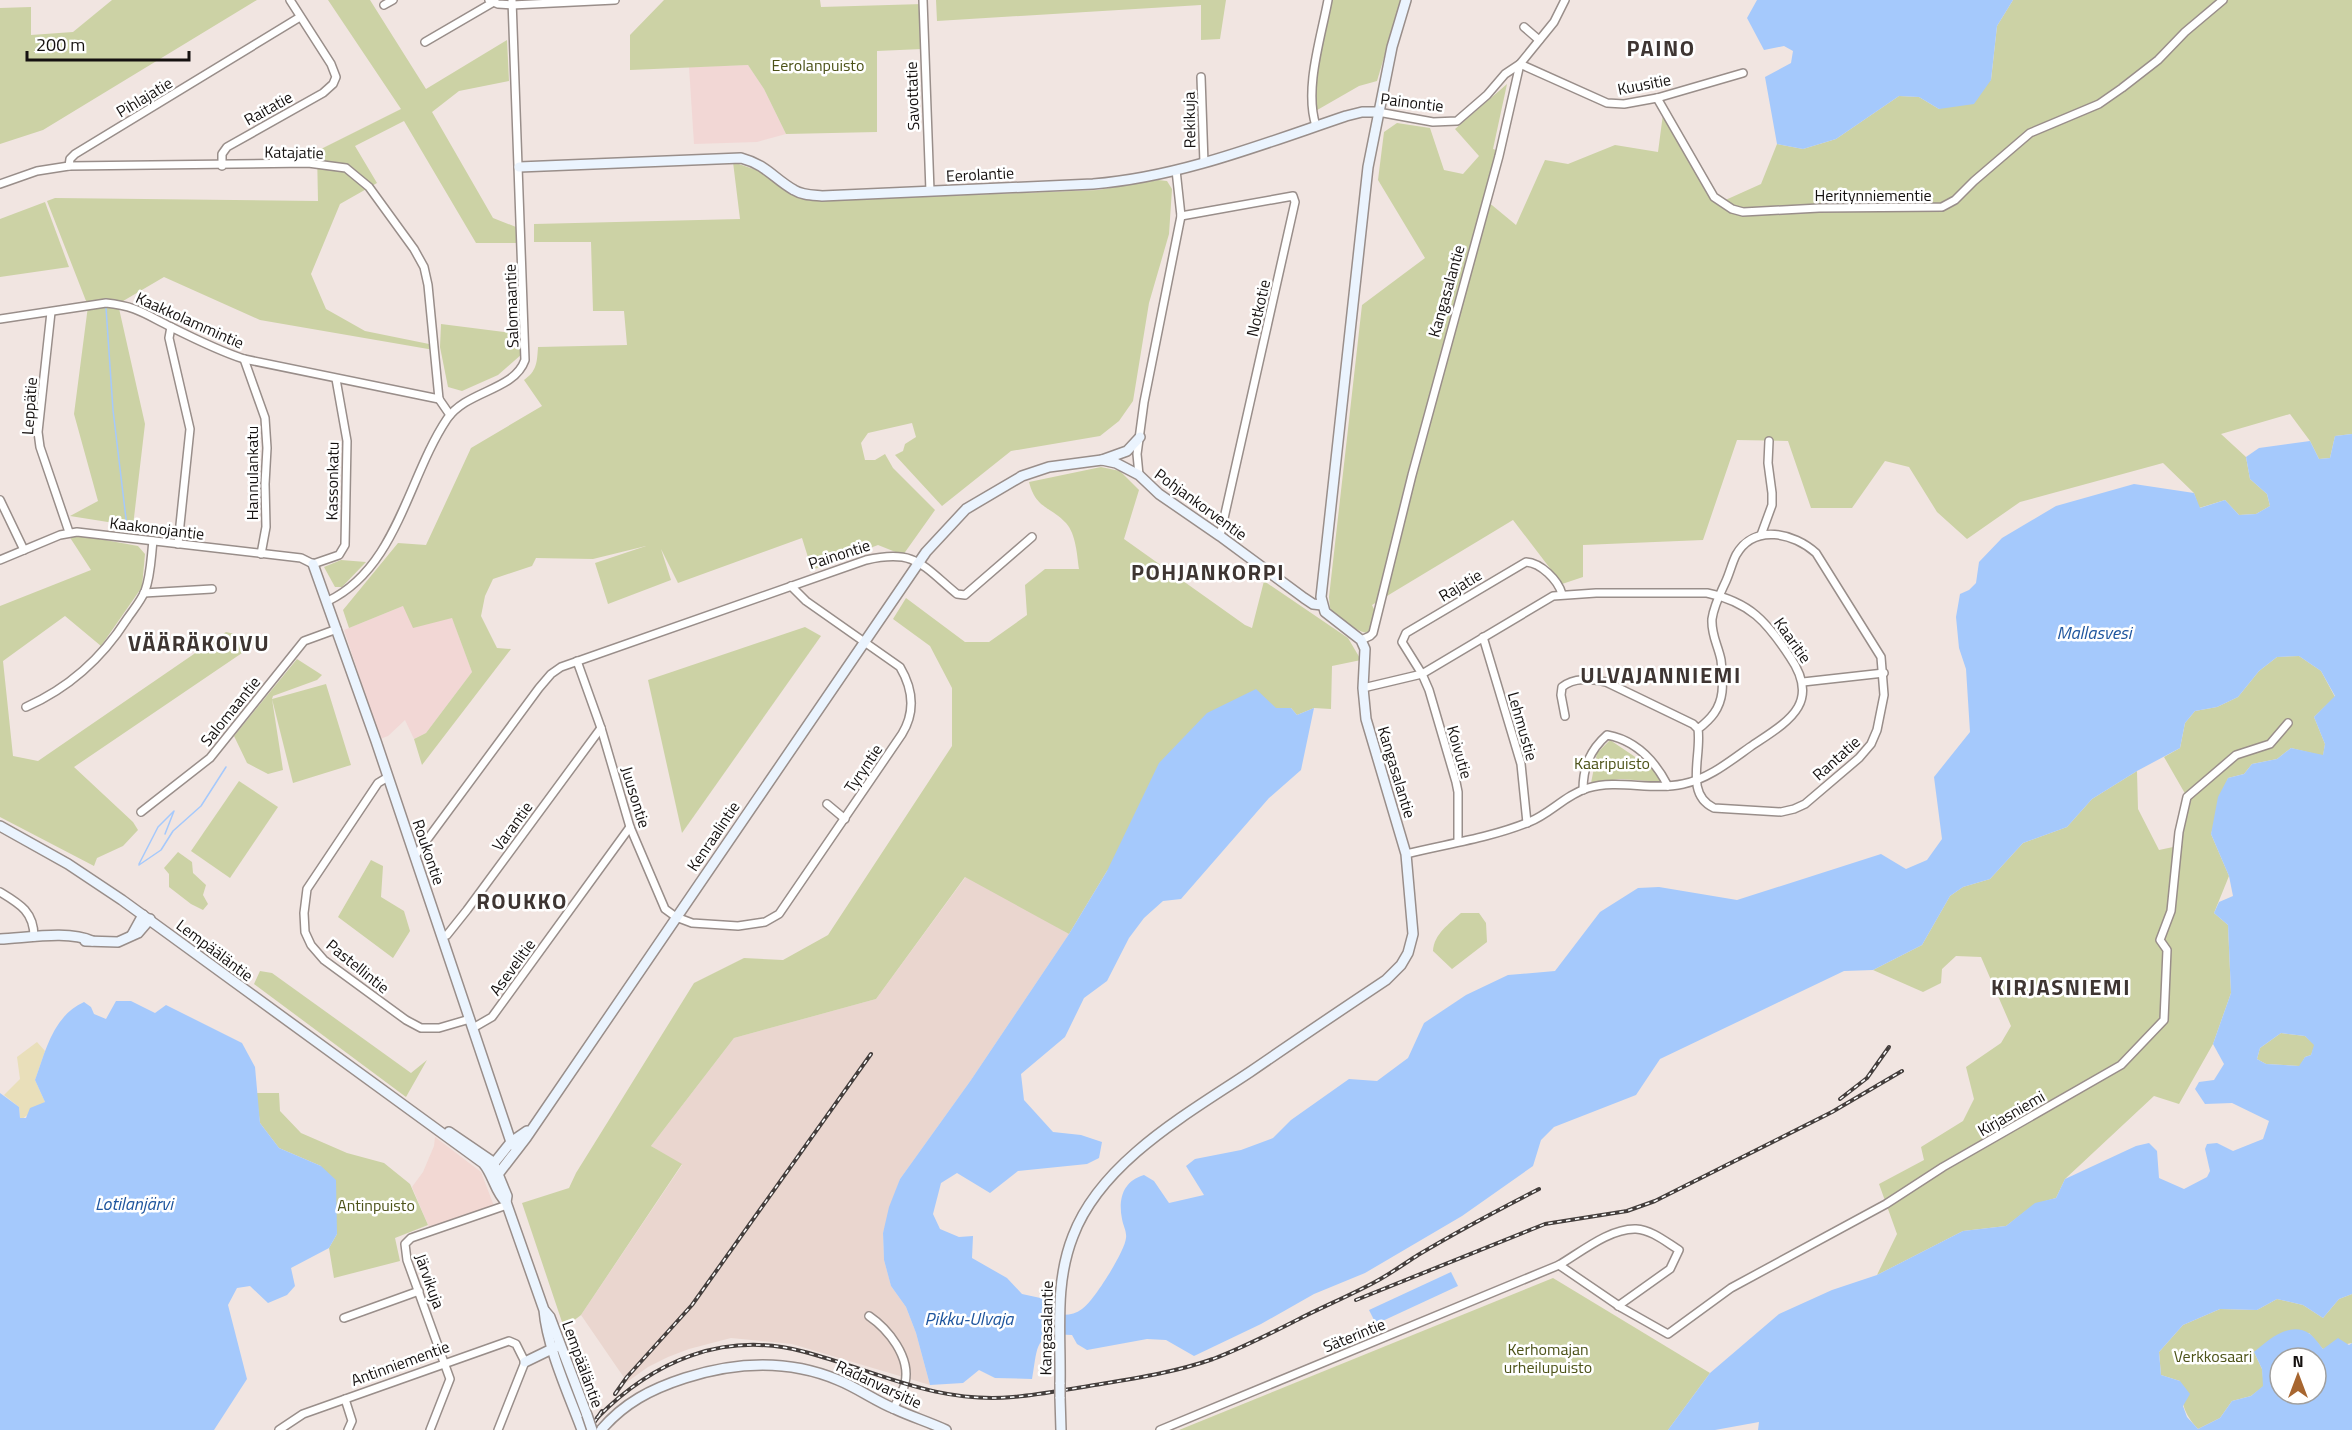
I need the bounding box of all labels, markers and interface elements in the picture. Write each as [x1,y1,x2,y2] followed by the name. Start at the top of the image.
[27,24,189,62] scale bar
[36,31,85,58] text: 200 m
[1626,31,1696,65] district label: PAINO
[772,53,864,77] park label: Eerolanpuisto
[899,61,925,131] street label: Savottatie
[1615,67,1673,101] street label: Kuusitie
[111,71,177,123] street label: Pihlajatie
[239,85,297,131] street label: Raitatie
[1379,86,1445,118] street label: Painontie
[1177,91,1201,149] street label: Rekikuja
[264,139,324,165] street label: Katajatie
[945,160,1015,188] street label: Eerolantie
[1814,183,1932,207] street label: Heritynniementie
[1421,242,1471,340] street label: Kangasalantie
[498,264,524,348] street label: Salomaantie
[1240,277,1276,339] street label: Notkotie
[132,285,248,355] street label: Kaakkolammintie
[15,376,43,436] street label: Leppätie
[240,426,264,520] street label: Hannulankatu
[319,441,345,521] street label: Kassonkatu
[1150,462,1252,546] street label: Pohjankorventie
[108,510,206,546] street label: Kaakonojantie
[805,533,873,575] street label: Painontie
[1131,555,1285,589] district label: POHJANKORPI
[1434,563,1486,607] street label: Rajatie
[1768,612,1818,668] street label: Kaaritie
[2057,619,2134,646] water label: Mallasvesi
[128,626,270,660] district label: VÄÄRÄKOIVU
[1580,658,1742,692] district label: ULVAJANNIEMI
[194,671,266,751] street label: Salomaantie
[1502,689,1544,763] street label: Lehmustie
[1372,723,1422,821] street label: Kangasalantie
[1441,723,1479,781] street label: Koivutie
[1807,730,1865,786] street label: Rantatie
[838,739,888,797] street label: Tyryntie
[1574,751,1650,775] park label: Kaaripuisto
[615,763,657,831] street label: Juusontie
[486,796,538,856] street label: Varantie
[681,796,745,876] street label: Kenraalintie
[407,816,451,888] street label: Roukontie
[476,884,568,918] district label: ROUKKO
[171,913,259,987] street label: Lempääläntie
[321,933,395,999] street label: Pastellintie
[483,934,541,1000] street label: Asevelitie
[1991,970,2131,1004] district label: KIRJASNIEMI
[1973,1084,2049,1142] street label: Kirjasniemi
[95,1190,175,1217] water label: Lotilanjärvi
[337,1193,415,1217] park label: Antinpuisto
[409,1250,451,1312] street label: Järvikuja
[1033,1280,1059,1376] street label: Kangasalantie
[925,1305,1014,1332] water label: Pikku-Ulvaja
[1319,1312,1389,1358] street label: Säterintie
[556,1317,610,1411] street label: Lempääläntie
[347,1334,453,1392] street label: Antinniementie
[1504,1337,1592,1379] park label: Kerhomajan urheilupuisto
[2174,1344,2252,1368] park label: Verkkosaari
[2268,1346,2328,1406] north arrow
[2292,1349,2304,1373] text: N
[832,1354,926,1414] street label: Radanvarsitie

